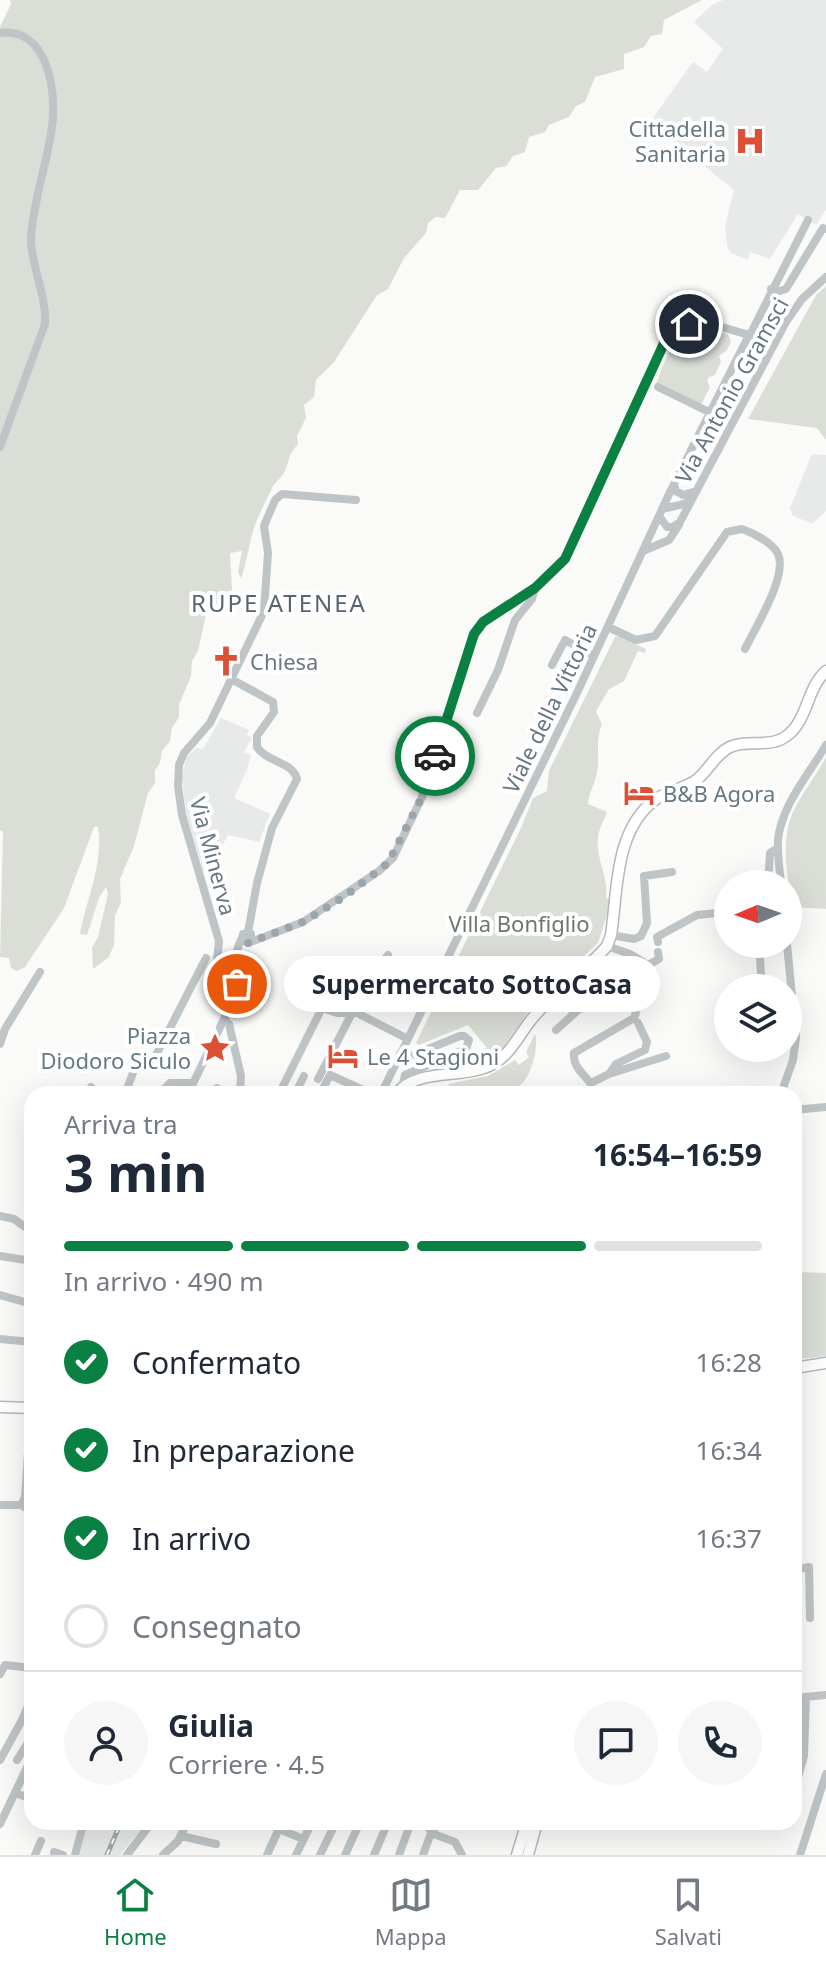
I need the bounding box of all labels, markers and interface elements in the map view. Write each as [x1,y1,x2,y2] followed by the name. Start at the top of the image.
[629,113,726,168] place label: Cittadella Sanitaria
[733,124,767,158] hospital icon: Cittadella Sanitaria
[655,290,723,358] pin
[667,292,795,488] street label: Via Antonio Gramsci
[667,302,711,346] icon: home
[191,586,367,619] district label: RUPE ATENEA
[495,618,603,798] street label: Viale della Vittoria
[209,644,243,678] church icon: Chiesa
[250,646,318,676] place label: Chiesa
[395,716,475,796] courier
[413,734,457,778] icon: car
[622,776,656,810] hotel icon: B&B Agora
[663,778,775,808] place label: B&B Agora
[184,794,244,918] street label: Via Minerva
[714,870,802,958] north arrow
[714,870,802,1062] map controls
[449,908,589,938] park label: Villa Bonfiglio
[203,950,271,1018] pin
[285,956,661,1012] callout: Supermercato SottoCasa
[215,962,259,1006] icon: bag
[312,966,632,1002] text: Supermercato SottoCasa
[714,974,802,1062] button: layers
[41,1020,191,1075] place label: Piazza Diodoro Siculo
[198,1031,232,1065] place icon: Piazza Diodoro Siculo
[326,1039,360,1073] hotel icon: Le 4 Stagioni
[367,1041,499,1071] place label: Le 4 Stagioni
[64,1106,178,1142] text: Arriva tra
[593,1134,762,1175] text: 16:54–16:59
[64,1136,207,1207] text: 3 min
[64,1263,264,1299] text: In arrivo · 490 m
[64,1340,108,1384] icon: check
[132,1342,301,1383] text: Confermato
[696,1344,762,1380] text: 16:28
[64,1428,108,1472] icon: check
[132,1430,355,1471] text: In preparazione
[696,1432,762,1468] text: 16:34
[64,1516,108,1560] icon: check
[132,1518,251,1559] text: In arrivo
[696,1520,762,1556] text: 16:37
[132,1606,302,1647] text: Consegnato
[64,1701,148,1785] button: person
[574,1701,658,1785] button: chat
[678,1701,762,1785] button: phone
[168,1705,254,1746] text: Giulia
[168,1746,325,1782] text: Corriere · 4.5
[104,1873,167,1951] tab: Home
[375,1873,447,1951] tab: Mappa
[655,1873,722,1951] tab: Salvati

